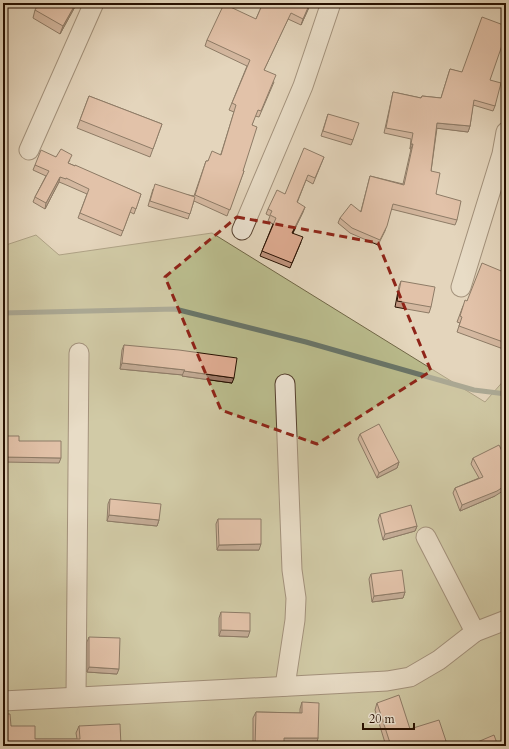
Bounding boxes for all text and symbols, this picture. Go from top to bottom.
scale bar [363,705,414,731]
text: 20 m [369,711,396,727]

